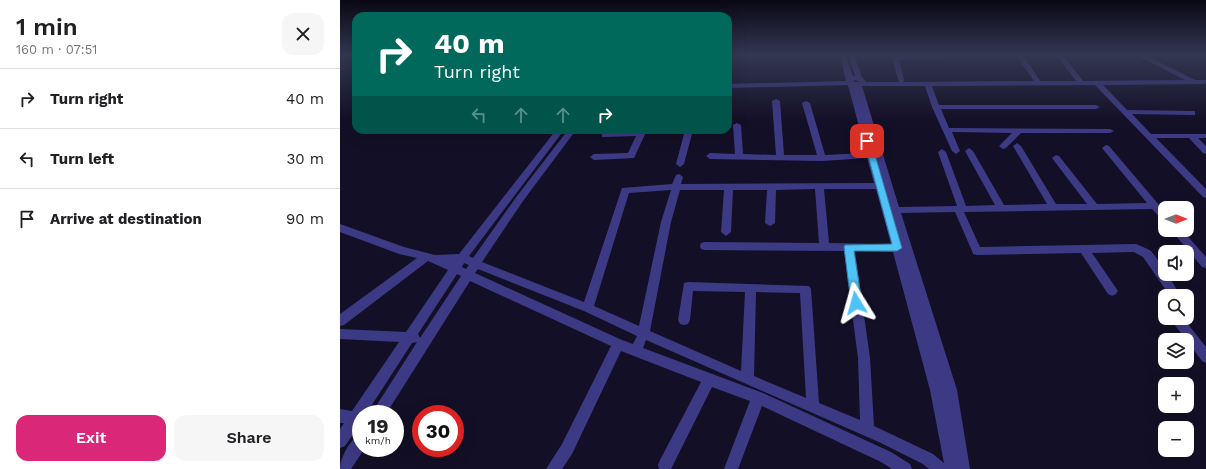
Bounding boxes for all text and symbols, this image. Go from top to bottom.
text: 1 min [16,13,78,41]
button: close [282,13,324,55]
text: 40 m [434,27,504,60]
icon: right [368,28,420,80]
text: 160 m · 07:51 [16,42,97,57]
text: Turn right [434,61,520,82]
icon: right [16,88,38,110]
text: Turn right [50,90,123,108]
text: 40 m [286,90,324,108]
icon: left [468,104,490,126]
icon: ahead [510,104,532,126]
icon: ahead [552,104,574,126]
icon: right [594,104,616,126]
pin [850,124,884,158]
icon: arrive [856,130,878,152]
icon: left [16,148,38,170]
text: Turn left [50,150,114,168]
text: 30 m [287,150,324,168]
north arrow [1158,201,1194,237]
map controls [1158,201,1194,457]
icon: arrive [16,208,38,230]
text: Arrive at destination [50,210,202,228]
text: 90 m [286,210,324,228]
button: sound [1158,245,1194,281]
position arrow [835,282,877,324]
button: search [1158,289,1194,325]
button: layers [1158,333,1194,369]
button: + [1158,377,1194,413]
speed limit sign: 30 [412,405,464,457]
text: 19 [368,414,388,438]
button: Exit [16,415,166,461]
button: Share [174,415,324,461]
button: − [1158,421,1194,457]
text: km/h [365,435,391,446]

